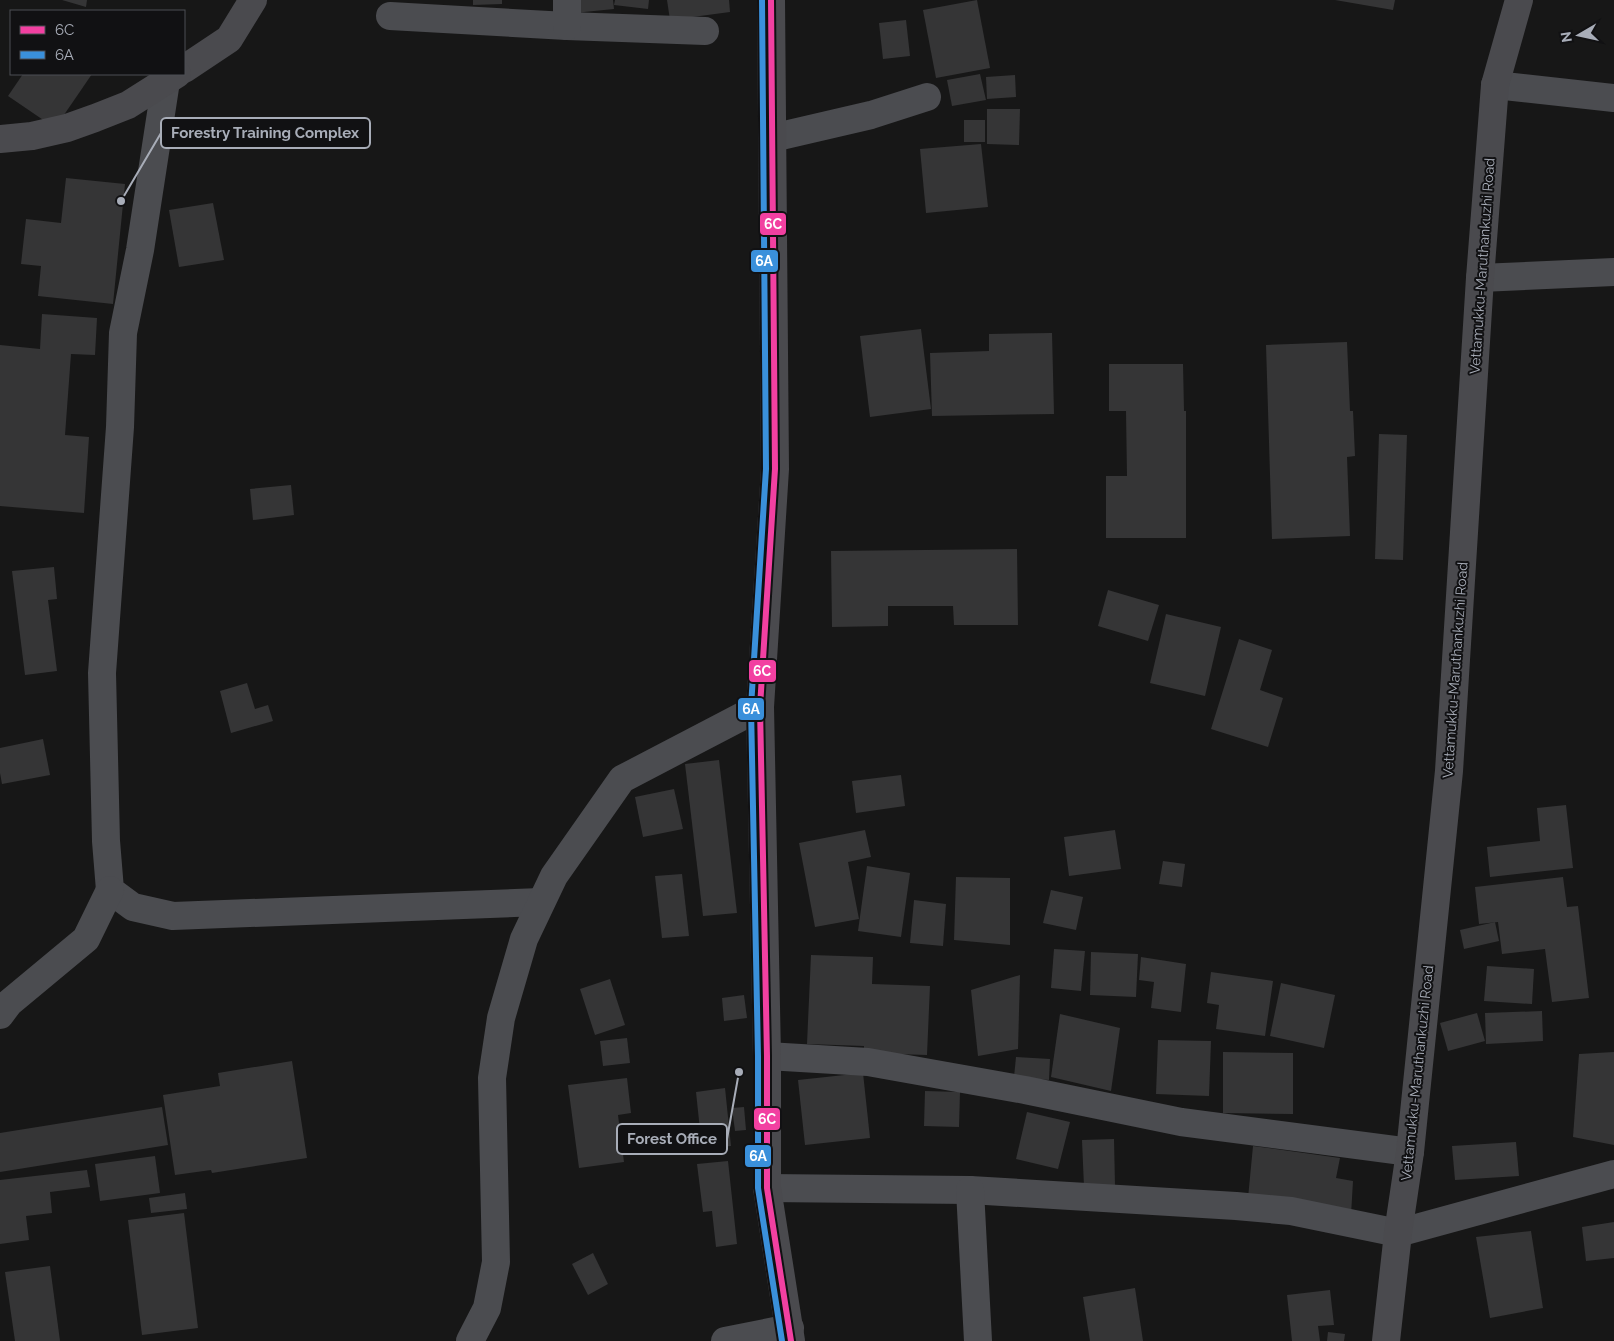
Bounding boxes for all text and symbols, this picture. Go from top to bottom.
legend [10,10,185,75]
north arrow [1554,10,1604,60]
text: 6C [55,21,74,39]
text: N [1557,31,1575,44]
text: 6A [55,46,74,64]
callout: Forestry Training Complex [161,118,370,148]
text: Forestry Training Complex [171,124,359,142]
street label: Vettamukku-Maruthankuzhi Road [1466,157,1498,375]
line badge: 6C [759,212,787,236]
text: 6C [764,216,782,232]
line badge: 6A [750,249,779,273]
text: 6A [755,253,773,269]
street label: Vettamukku-Maruthankuzhi Road [1439,561,1471,779]
line badge: 6C [748,659,777,683]
text: 6C [753,663,771,679]
line badge: 6A [737,697,765,721]
text: 6A [742,701,760,717]
street label: Vettamukku-Maruthankuzhi Road [1398,964,1436,1182]
line badge: 6C [753,1107,781,1131]
text: 6C [758,1111,776,1127]
callout: Forest Office [617,1124,727,1154]
text: Forest Office [627,1130,717,1148]
line badge: 6A [744,1144,772,1168]
text: 6A [749,1148,767,1164]

